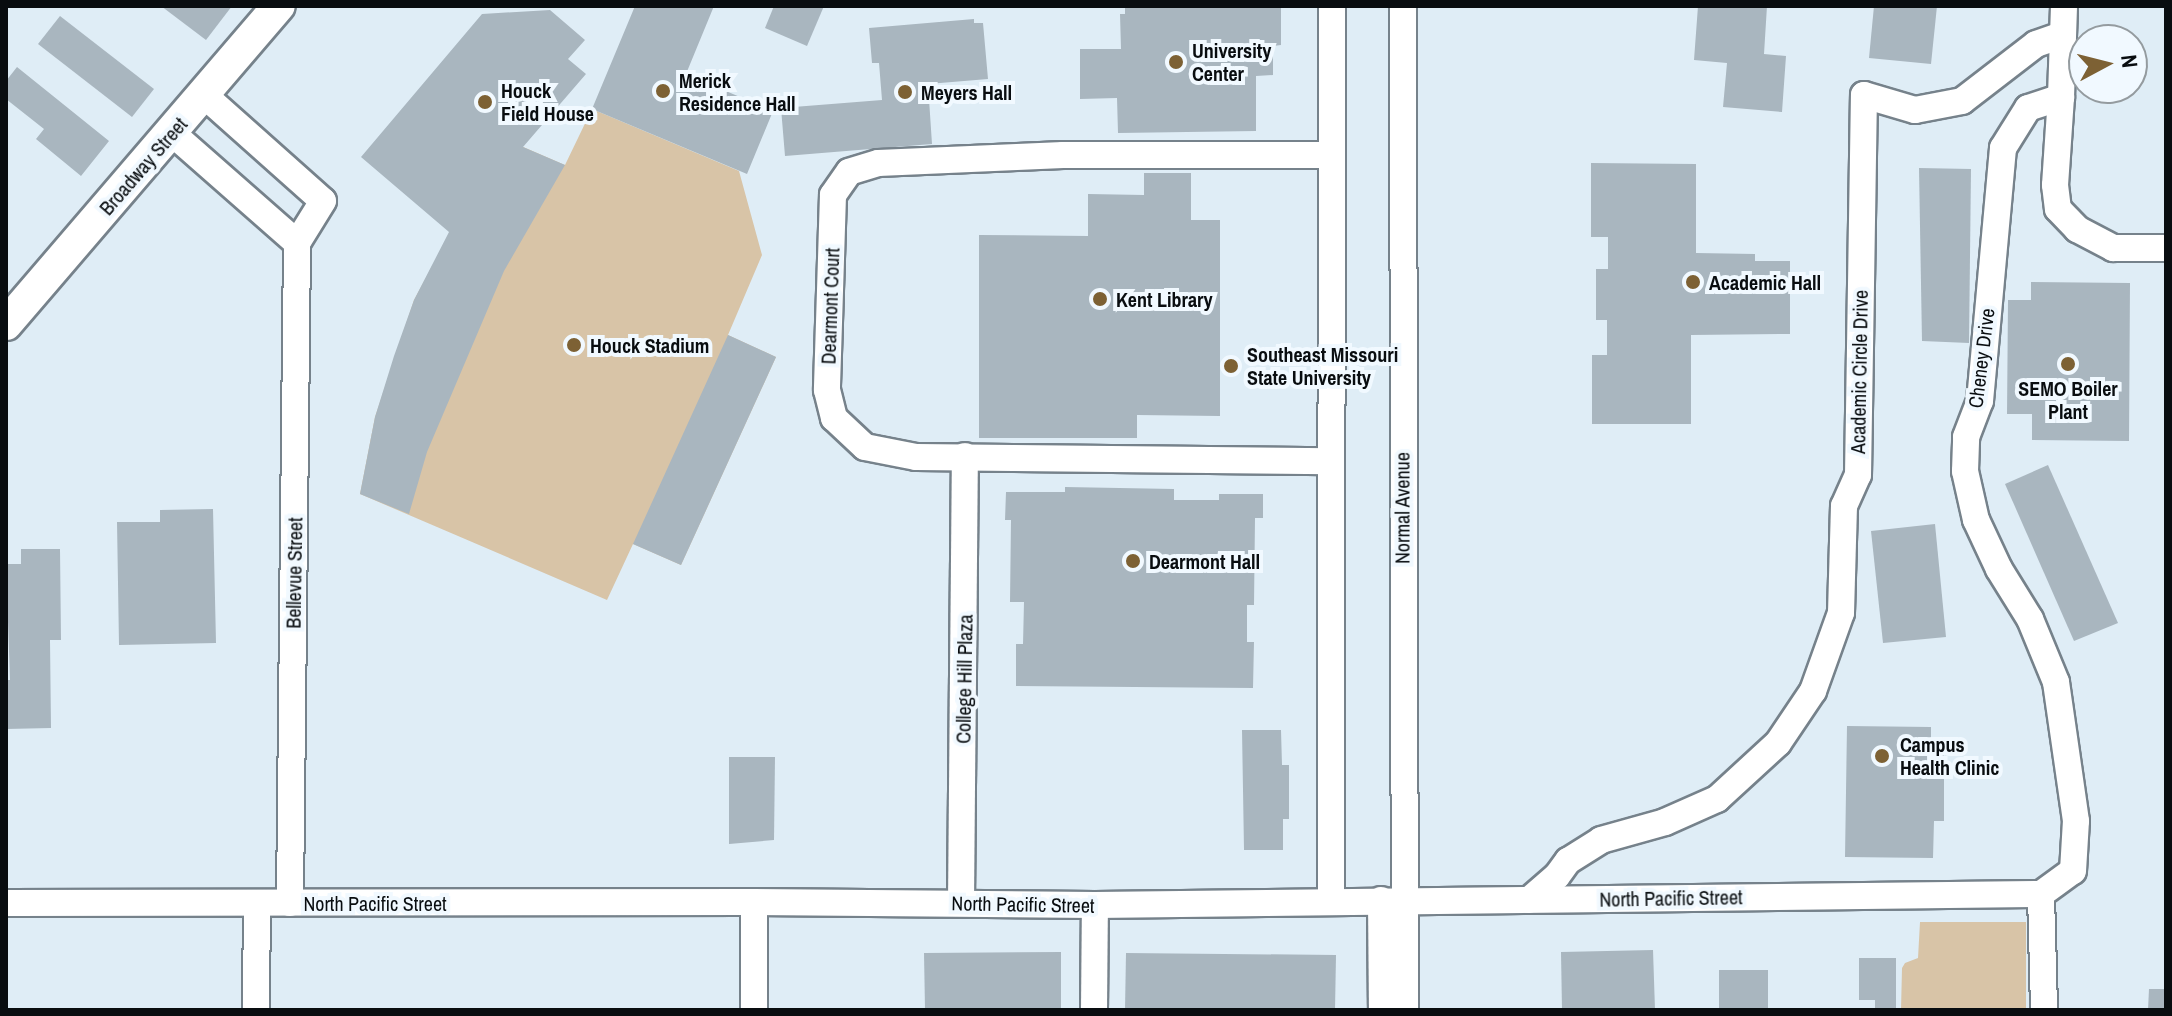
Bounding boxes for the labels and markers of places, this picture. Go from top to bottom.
place label: University Center [1192,38,1271,85]
marker: University Center [1167,53,1185,71]
place label: Merick Residence Hall [679,68,796,115]
place label: Houck Field House [501,78,594,125]
place label: Meyers Hall [921,80,1012,104]
marker: Merick Residence Hall [654,82,672,100]
marker: Meyers Hall [896,83,914,101]
marker: Houck Field House [476,93,494,111]
place label: Academic Hall [1709,270,1821,294]
marker: Academic Hall [1684,273,1702,291]
place label: Kent Library [1116,287,1213,311]
marker: Kent Library [1091,290,1109,308]
place label: Houck Stadium [590,333,709,357]
marker: Houck Stadium [565,336,583,354]
place label: Southeast Missouri State University [1247,342,1398,389]
marker: SEMO Boiler Plant [2059,355,2077,373]
marker: Southeast Missouri State University [1222,357,1240,375]
place label: SEMO Boiler Plant [2018,376,2118,423]
place label: Dearmont Hall [1149,549,1260,573]
marker: Dearmont Hall [1124,552,1142,570]
place label: Campus Health Clinic [1900,732,1999,779]
marker: Campus Health Clinic [1871,745,1893,767]

